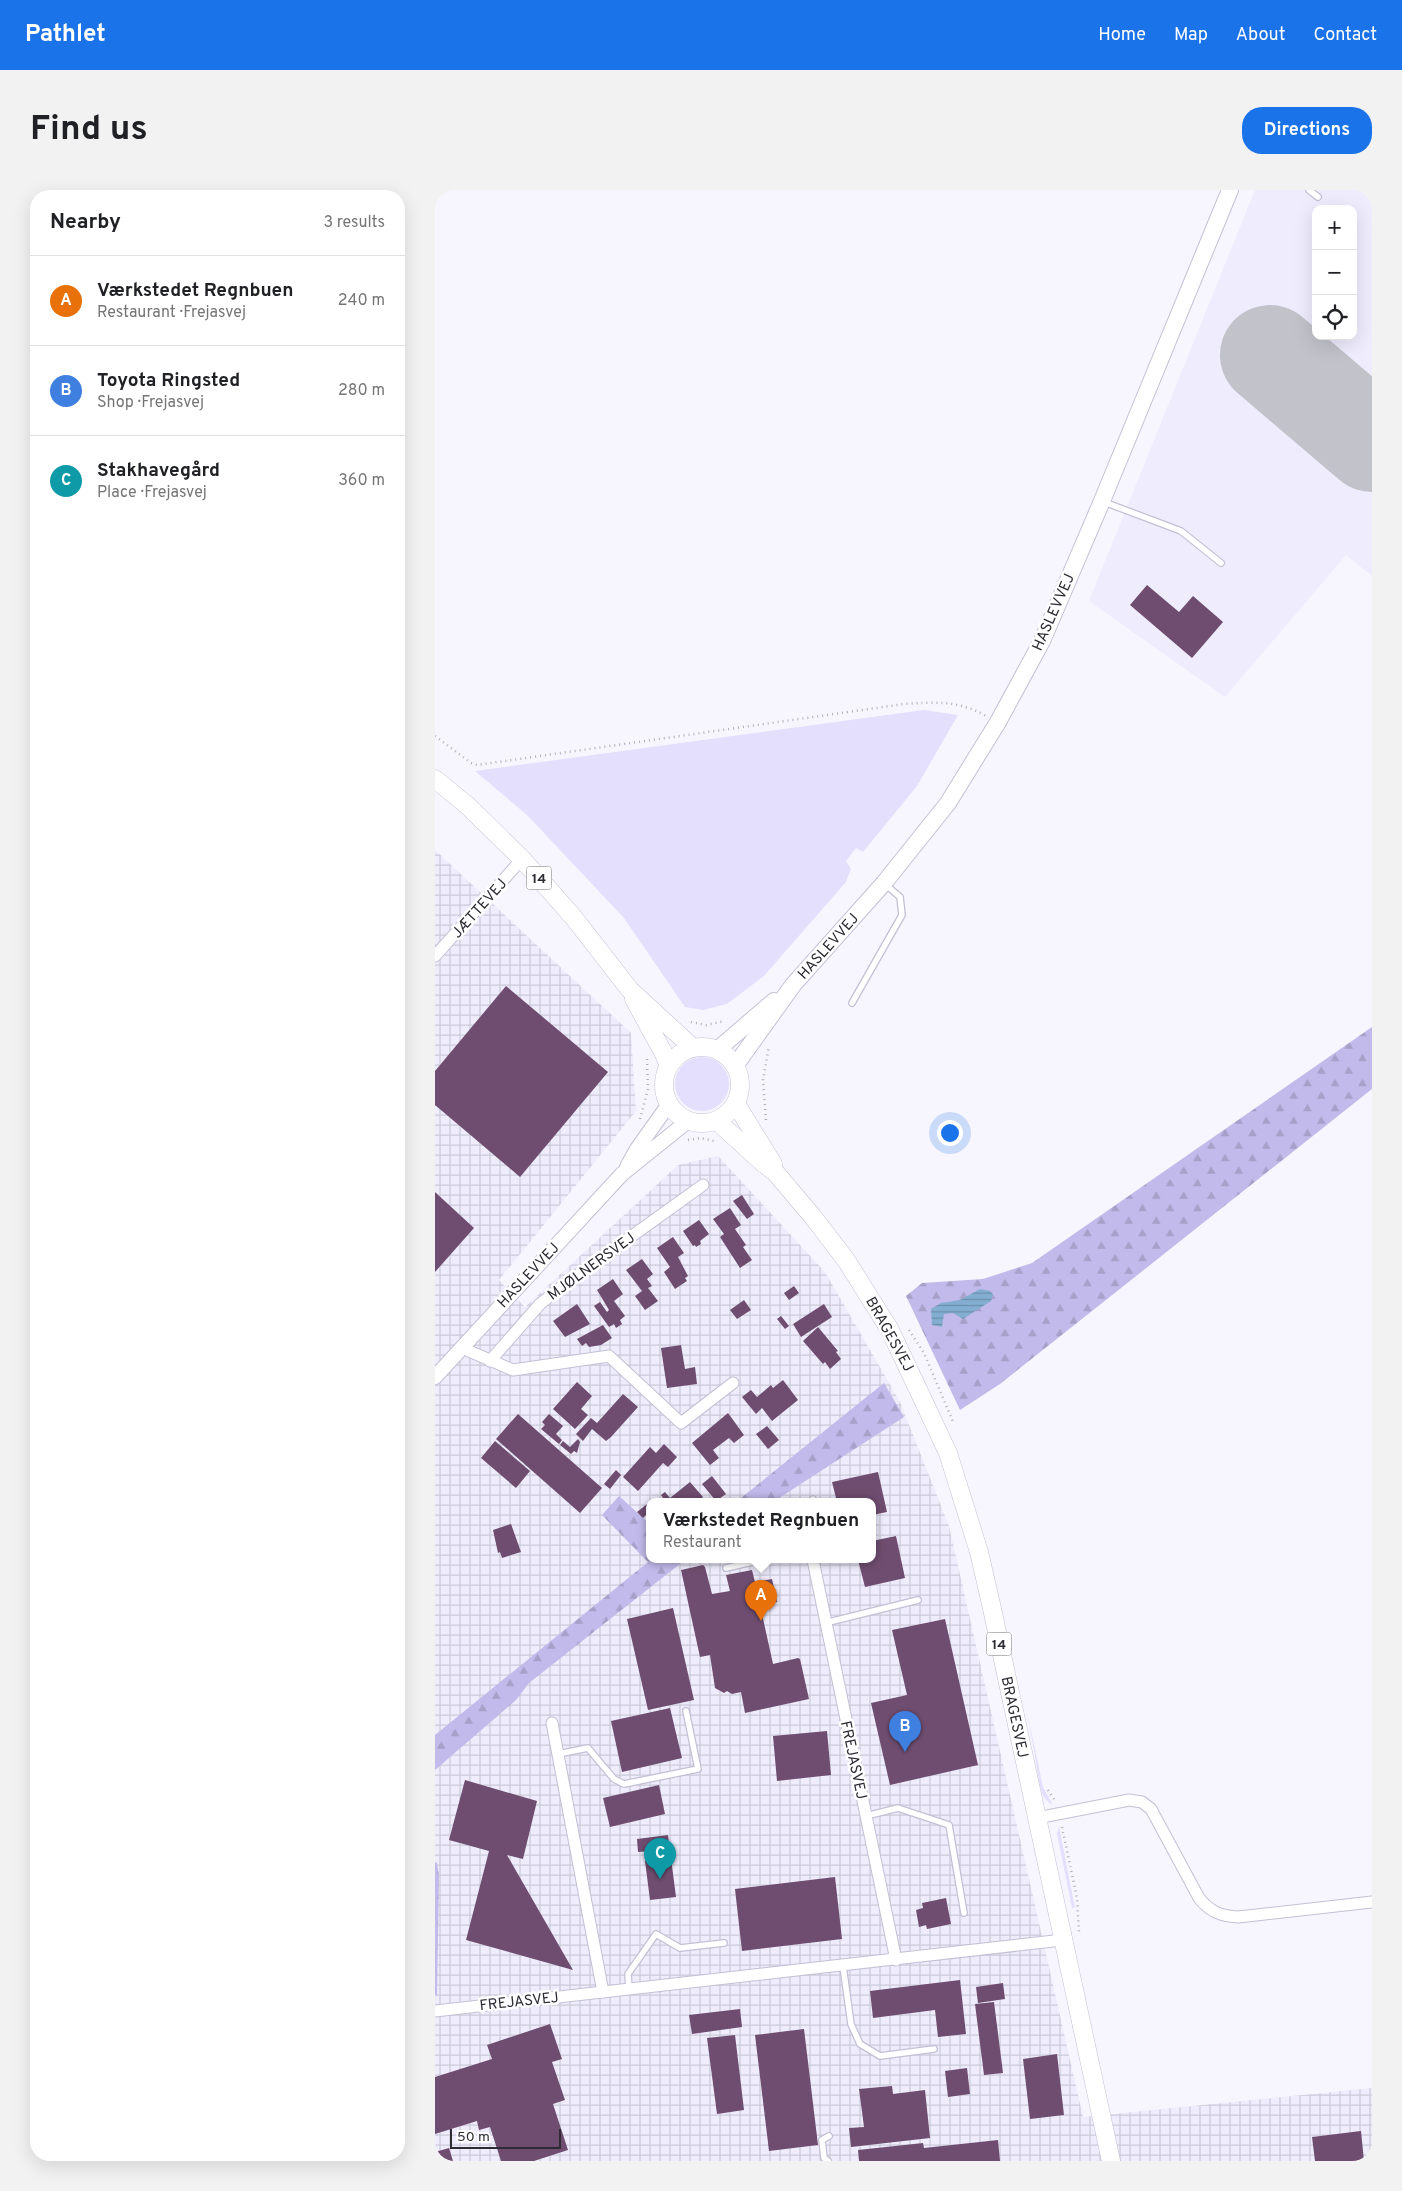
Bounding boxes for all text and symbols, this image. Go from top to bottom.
text: Pathlet [25,20,106,50]
text: Home [1098,24,1146,47]
text: Map [1174,24,1208,47]
text: About [1236,24,1285,47]
text: Contact [1313,24,1377,47]
button: Directions [1242,107,1372,154]
text: Find us [30,108,148,152]
map controls [1312,205,1357,340]
button: + [1312,205,1357,250]
text: Nearby [50,209,121,236]
text: 3 results [323,213,385,233]
button: − [1312,250,1357,295]
text: Værkstedet Regnbuen [97,279,293,303]
text: A [60,291,72,311]
text: 240 m [338,291,385,311]
button: locate [1312,295,1357,340]
text: Restaurant · Frejasvej [97,303,246,323]
text: Toyota Ringsted [97,369,240,393]
text: B [60,381,72,401]
text: 280 m [338,381,385,401]
text: Shop · Frejasvej [97,393,204,413]
text: Stakhavegård [97,459,220,483]
text: C [61,471,71,491]
text: 360 m [338,471,385,491]
text: Place · Frejasvej [97,483,207,503]
street label: HASLEVVEJ [1029,571,1080,654]
road number: 14 [527,866,551,890]
street label: JÆTTEVEJ [448,875,512,943]
street label: HASLEVVEJ [794,910,864,984]
your location [937,1120,963,1146]
street label: MJØLNERSVEJ [544,1229,639,1305]
street label: HASLEVVEJ [494,1239,564,1313]
street label: BRAGESVEJ [860,1294,917,1376]
popup [646,1498,876,1563]
text: Værkstedet Regnbuen [663,1509,859,1533]
text: Restaurant [663,1533,742,1553]
pin: A [745,1580,777,1621]
road number: 14 [987,1632,1011,1656]
street label: BRAGESVEJ [996,1675,1031,1760]
pin: B [889,1711,921,1752]
street label: FREJASVEJ [835,1719,870,1801]
pin: C [644,1838,676,1879]
street label: FREJASVEJ [479,1989,560,2016]
scale bar [450,2126,561,2149]
text: 50 m [457,2129,490,2146]

